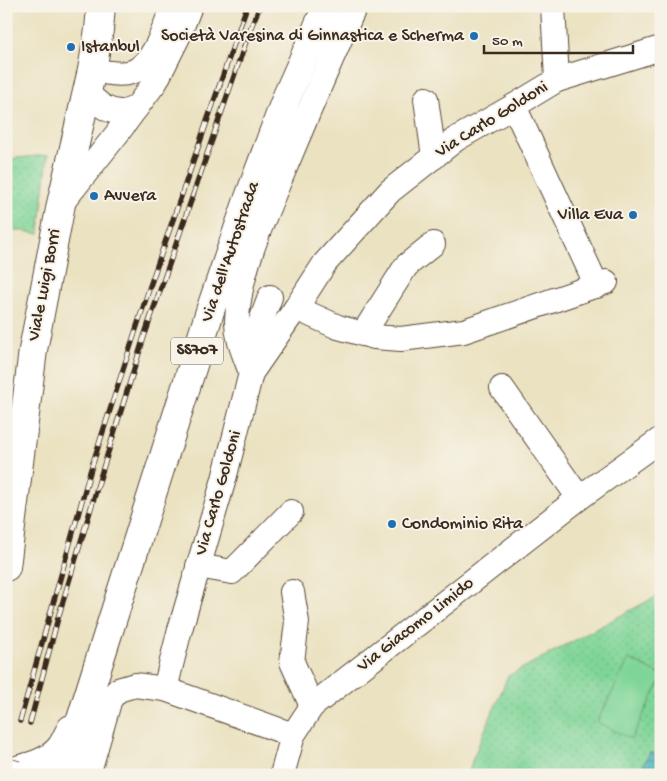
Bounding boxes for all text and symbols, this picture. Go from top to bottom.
scale bar [484,22,633,54]
place label: Società Varesina di Ginnastica e Scherma [161,26,465,47]
marker: Società Varesina di Ginnastica e Scherma [468,30,480,42]
text: 50 m [492,33,523,51]
place label: Istanbul [81,37,140,58]
marker: Istanbul [65,41,77,53]
street label: Via Carlo Goldoni [431,77,552,164]
street label: Via dell'Autostrada [197,178,265,326]
place label: Avvera [104,186,157,207]
marker: Avvera [88,190,100,202]
place label: Villa Eva [557,205,624,226]
marker: Villa Eva [627,209,639,221]
street label: Viale Luigi Borri [24,227,66,344]
road number: SS707 [171,338,223,364]
street label: Via Carlo Goldoni [191,428,247,559]
place label: Condominio Rita [402,514,524,535]
marker: Condominio Rita [386,518,398,530]
street label: Via Giacomo Limido [353,573,479,678]

